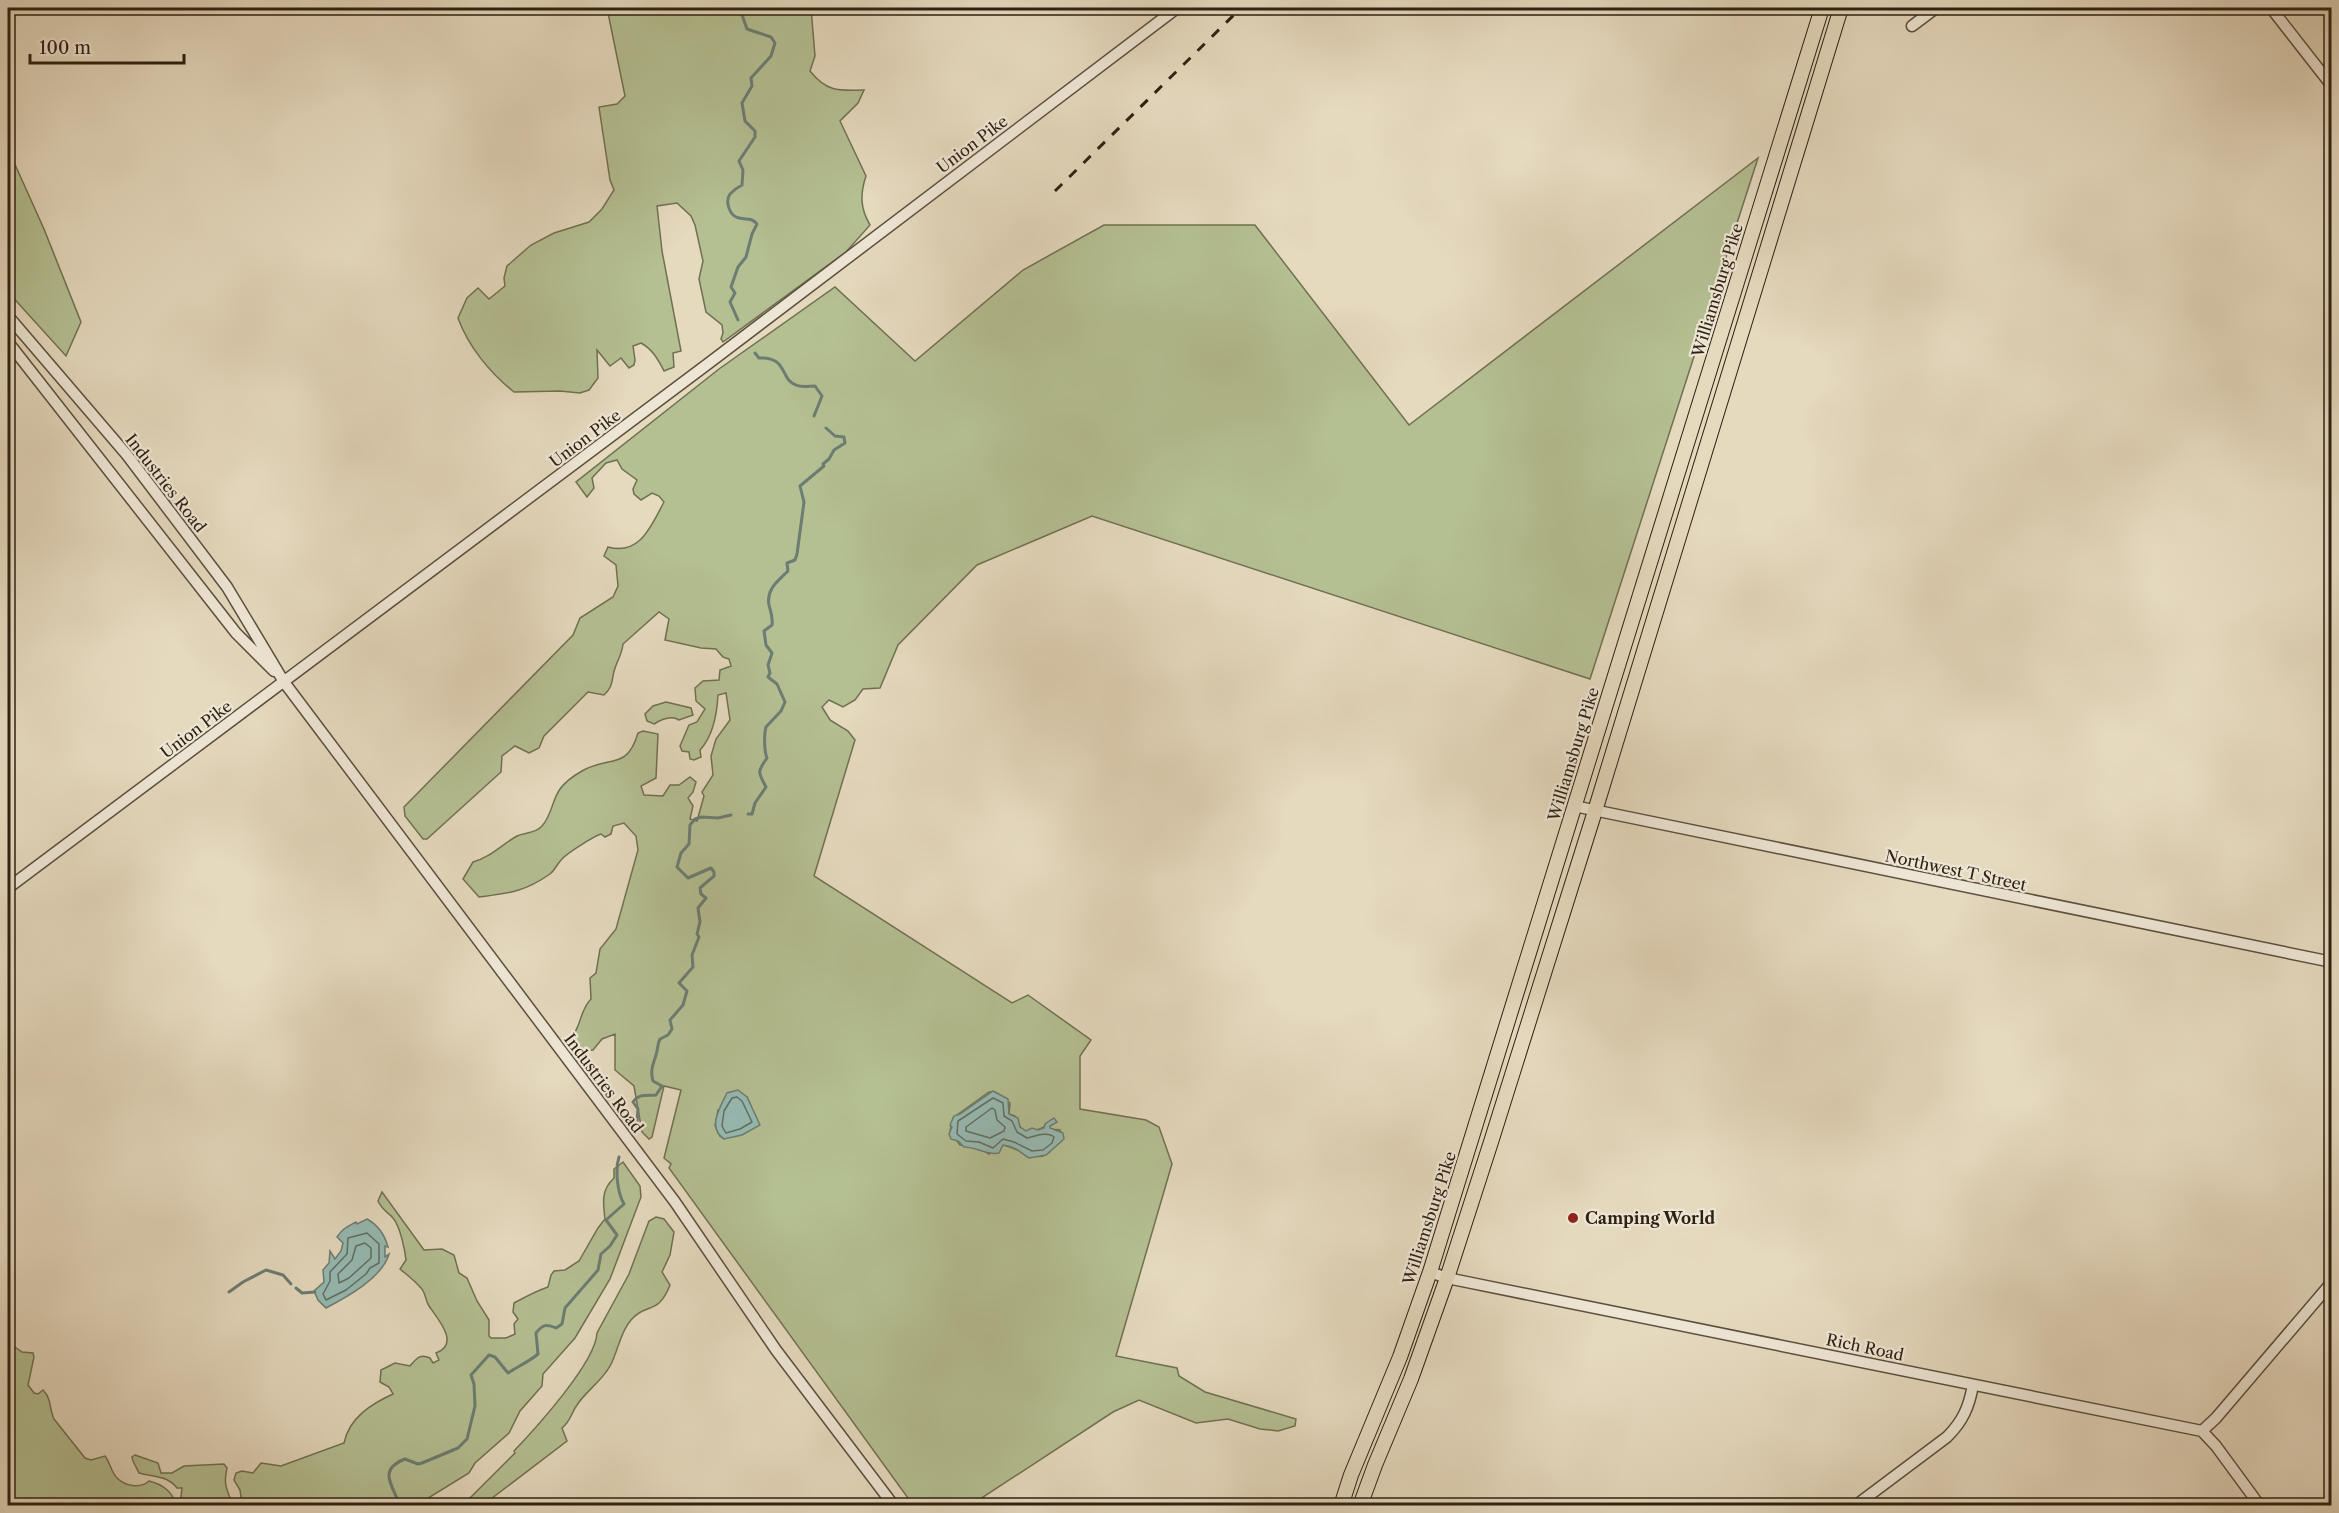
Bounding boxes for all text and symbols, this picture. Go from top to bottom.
scale bar [30,27,184,65]
text: 100 m [39,37,91,59]
street label: Union Pike [932,111,1012,177]
street label: Williamsburg Pike [1687,221,1747,360]
street label: Union Pike [545,405,625,471]
street label: Industries Road [121,430,211,536]
street label: Williamsburg Pike [1543,685,1603,824]
street label: Union Pike [156,696,236,762]
street label: Northwest T Street [1884,845,2029,895]
street label: Industries Road [560,1029,648,1137]
street label: Williamsburg Pike [1398,1149,1460,1288]
place label: Camping World [1585,1208,1716,1228]
marker: Camping World [1566,1211,1580,1225]
street label: Rich Road [1824,1329,1906,1365]

